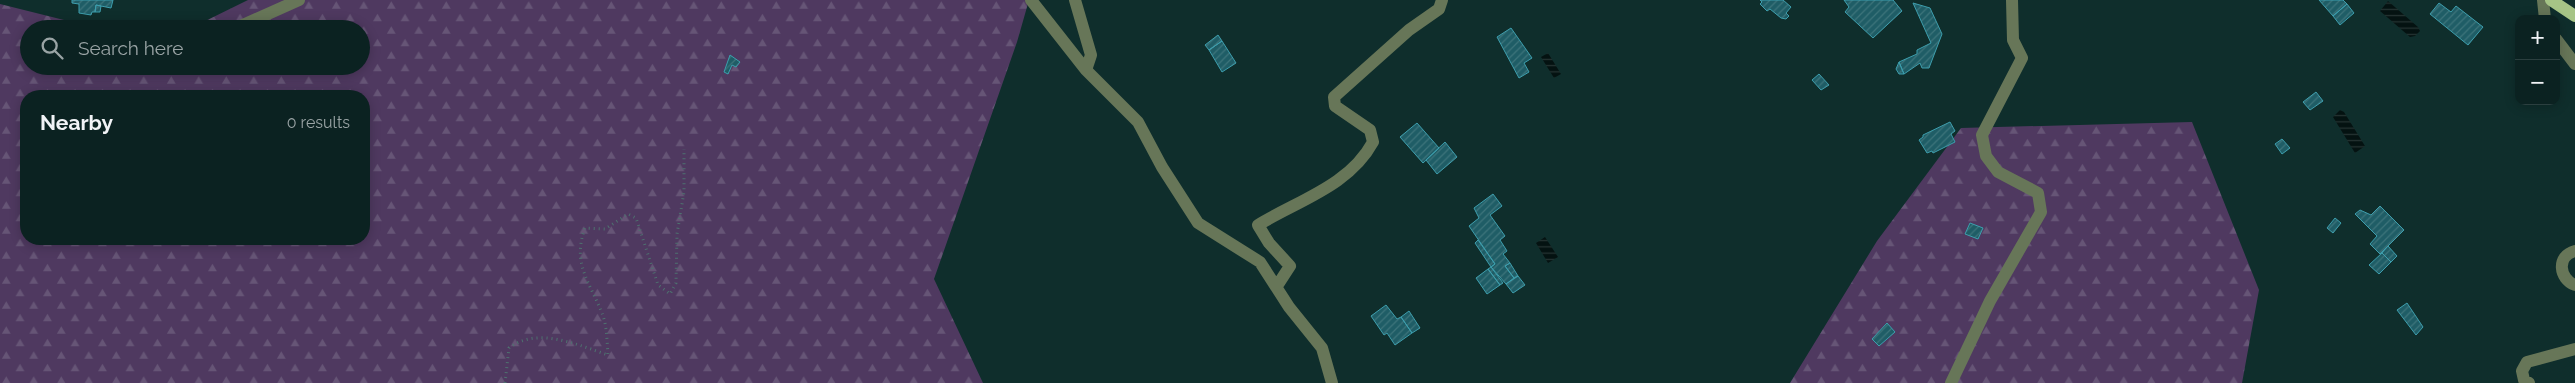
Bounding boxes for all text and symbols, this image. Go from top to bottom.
map controls [2515,15,2560,105]
button: + [2515,15,2560,60]
search box [20,20,370,75]
icon: search [38,34,66,62]
text: Search here [78,37,184,59]
button: − [2515,60,2560,105]
text: Nearby [40,110,113,135]
text: 0 results [287,113,350,132]

